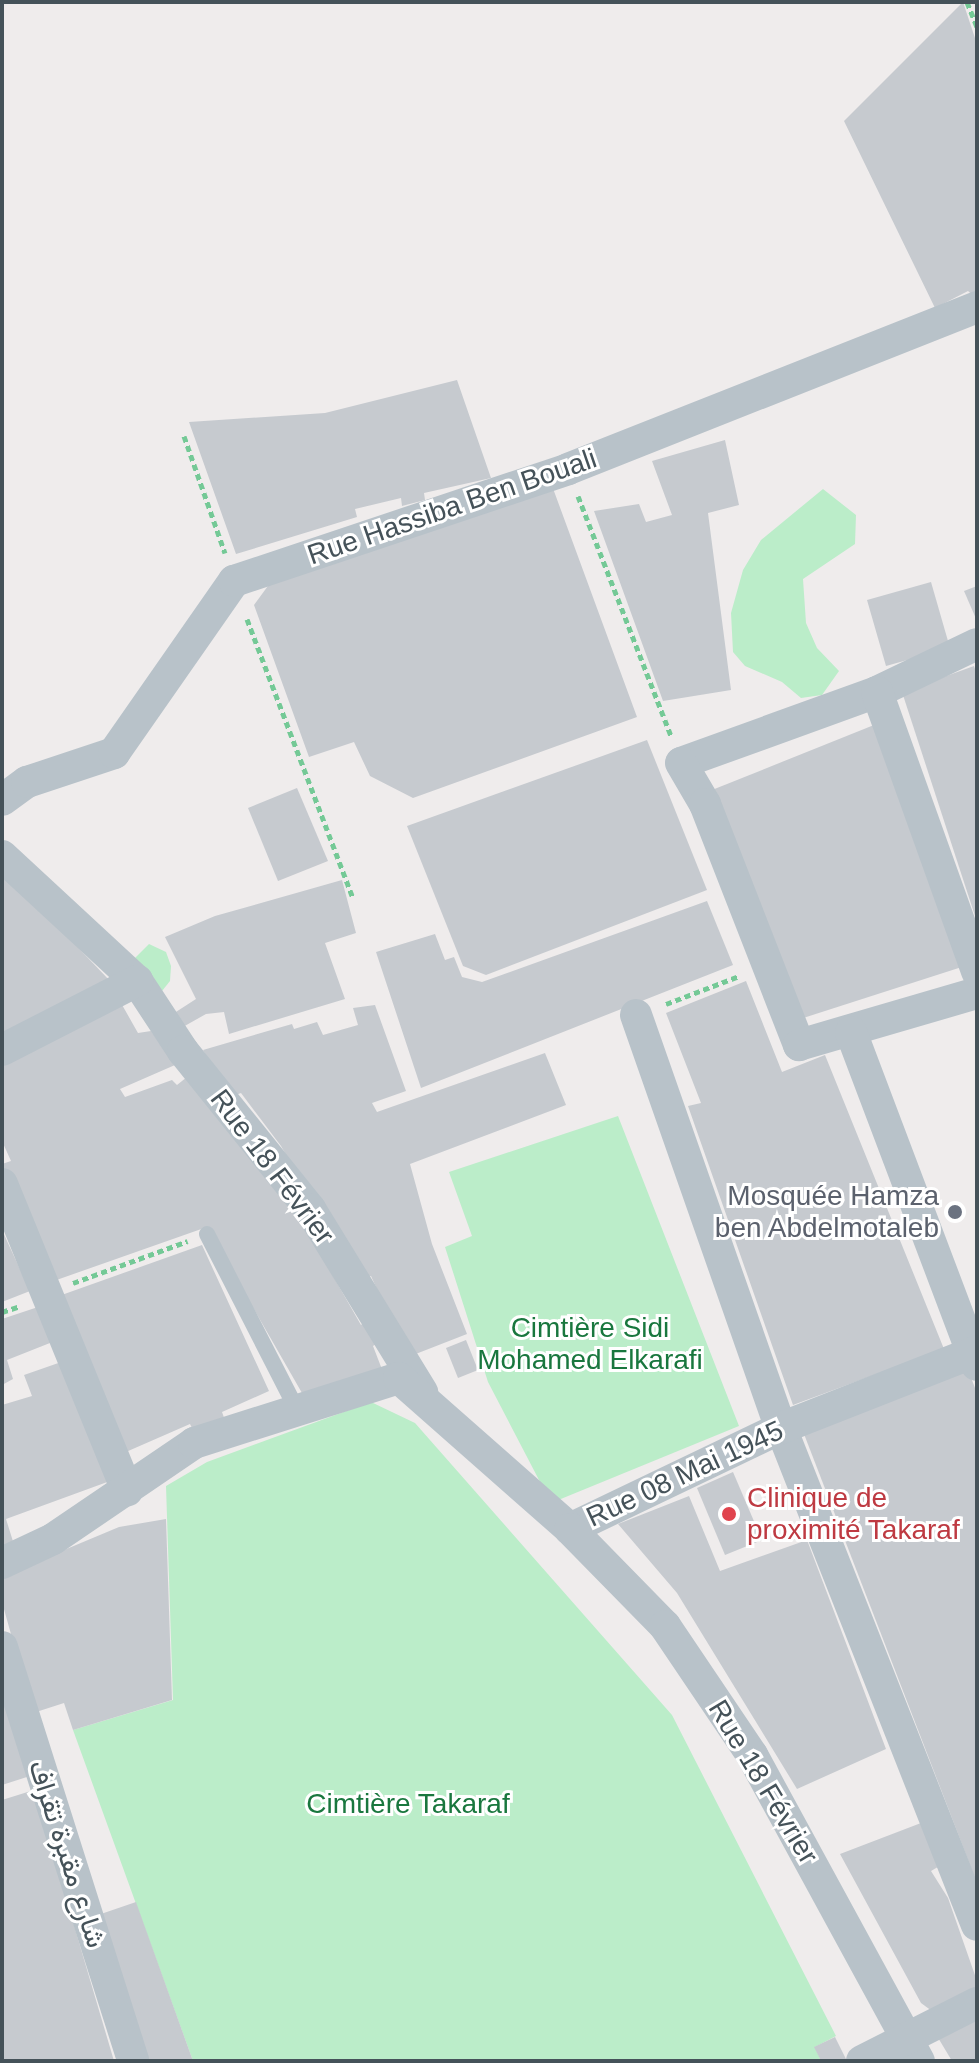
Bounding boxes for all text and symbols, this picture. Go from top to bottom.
street label: Rue Hassiba Ben Bouali [303,442,601,572]
street label: Rue 18 Février [203,1083,341,1251]
place label: Mosquée Hamza ben Abdelmotaleb [713,1179,939,1245]
marker: Mosquée Hamza ben Abdelmotaleb [946,1203,964,1221]
park label: Cimtière Sidi Mohamed Elkarafi [477,1311,703,1377]
street label: Rue 08 Mai 1945 [581,1414,789,1534]
place label: Clinique de proximité Takaraf [747,1481,960,1547]
marker: Clinique de proximité Takaraf [718,1503,740,1525]
street label: Rue 18 Février [701,1694,825,1870]
street label: شارع مقبرة تقراف [21,1756,113,1952]
park label: Cimtière Takaraf [306,1787,510,1821]

